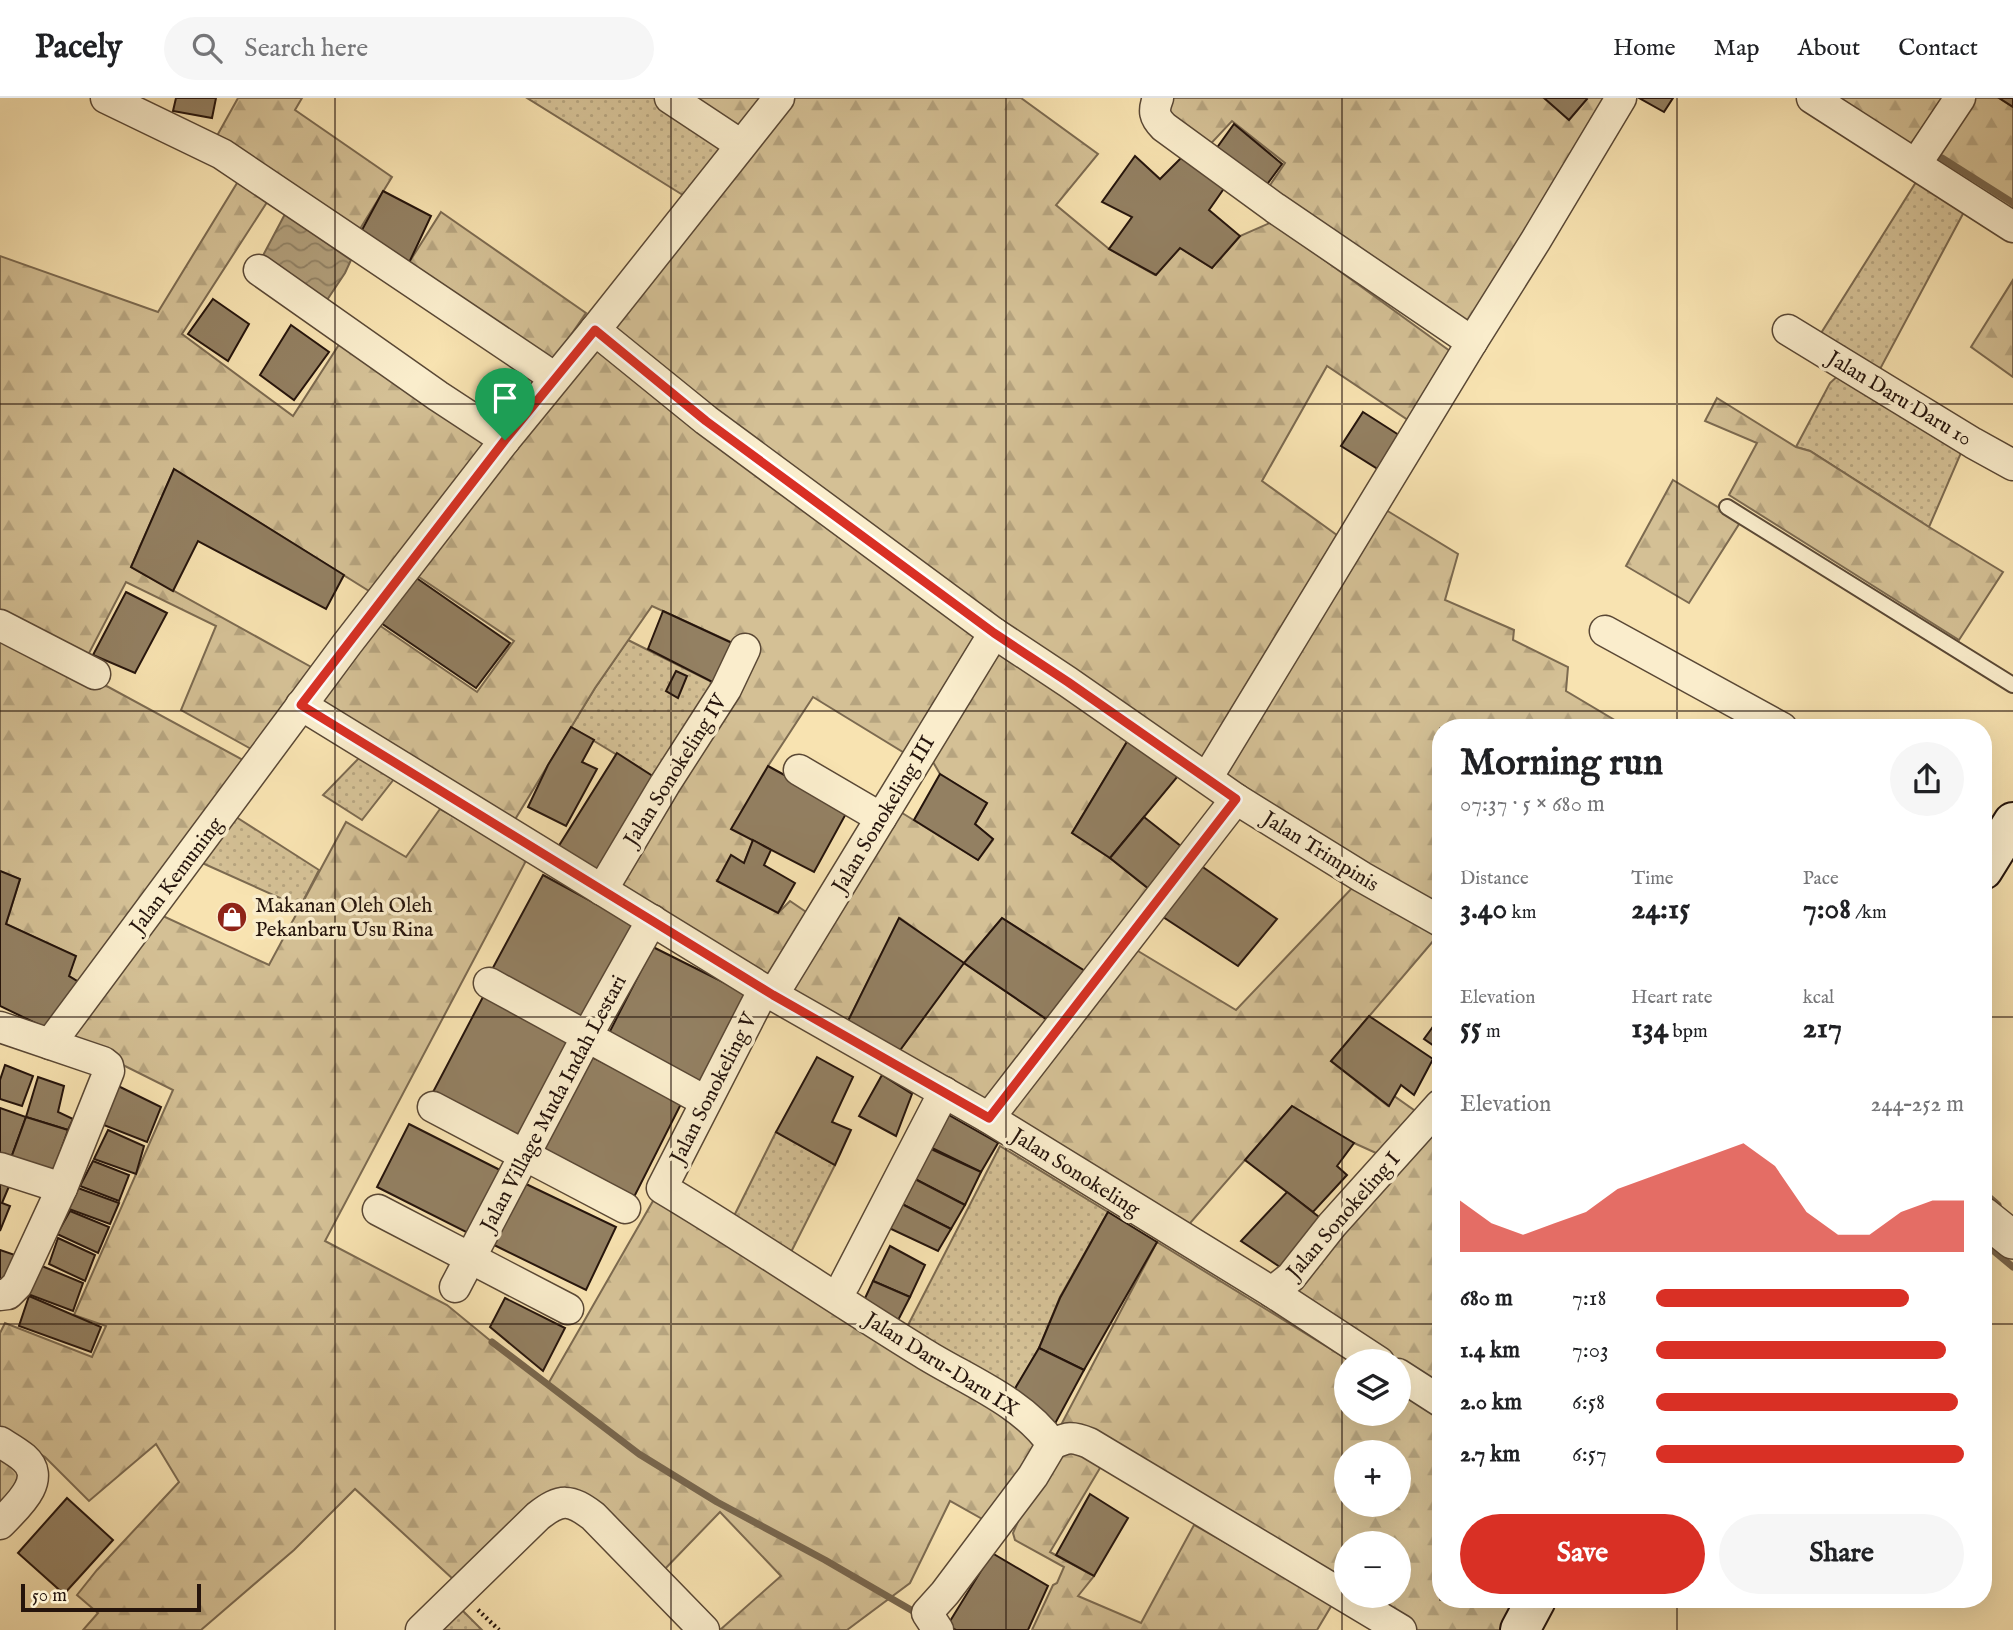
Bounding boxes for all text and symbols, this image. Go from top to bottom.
search box [164,17,654,80]
text: Pacely [35,27,122,69]
icon: search [188,29,226,67]
text: Search here [244,32,368,65]
text: Home [1613,33,1676,64]
text: Map [1714,33,1760,64]
text: About [1798,33,1860,64]
text: Contact [1898,33,1978,64]
street label: Jalan Daru Daru 10 [1820,344,1976,453]
pin [475,368,535,440]
icon: arrive [486,379,524,417]
street label: Jalan Sonokeling IV [618,689,735,853]
street label: Jalan Sonokeling III [826,731,942,900]
text: Morning run [1460,740,1663,788]
button: share [1890,742,1964,816]
text: 07:37 · 5 × 680 m [1460,790,1605,819]
street label: Jalan Trimpinis [1255,805,1383,899]
street label: Jalan Kemuning [123,812,230,941]
text: Distance [1460,867,1529,891]
text: Time [1631,867,1674,891]
text: Pace [1803,867,1839,891]
text: 3.40 [1460,891,1507,929]
text: 24:15 [1631,891,1690,929]
text: 7:08 [1803,891,1851,929]
place label: Makanan Oleh Oleh Pekanbaru Usu Rina [255,893,434,944]
shop icon: Makanan Oleh Oleh Pekanbaru Usu Rina [215,900,249,934]
text: km [1507,901,1536,925]
text: /km [1851,901,1887,925]
street label: Jalan Village Muda Indah Lestari [474,971,633,1238]
text: Elevation [1460,986,1535,1010]
text: Heart rate [1631,986,1712,1010]
text: kcal [1803,986,1834,1010]
street label: Jalan Sonokeling V [664,1008,764,1170]
text: 55 [1460,1010,1482,1048]
text: 134 [1631,1010,1668,1048]
text: 217 [1803,1010,1842,1048]
text: m [1482,1020,1501,1044]
text: bpm [1668,1020,1708,1044]
text: Elevation [1460,1090,1551,1119]
text: 244–252 m [1870,1090,1964,1119]
street label: Jalan Sonokeling [1004,1122,1145,1224]
street label: Jalan Sonokeling I [1280,1147,1407,1287]
text: 680 m [1460,1284,1513,1313]
text: 7:18 [1572,1284,1606,1313]
street label: Jalan Daru-Daru IX [857,1306,1023,1424]
text: 1.4 km [1460,1336,1520,1365]
text: 7:03 [1572,1336,1609,1365]
map controls [1334,1349,1411,1608]
button: layers [1334,1349,1411,1426]
text: 2.0 km [1460,1388,1522,1417]
text: 6:58 [1572,1388,1605,1417]
button: + [1334,1440,1411,1517]
text: 2.7 km [1460,1440,1520,1469]
text: 6:57 [1572,1440,1607,1469]
button: Save [1460,1514,1705,1594]
button: Share [1719,1514,1964,1594]
button: − [1334,1531,1411,1608]
scale bar [21,1581,201,1613]
text: 50 m [32,1584,67,1608]

